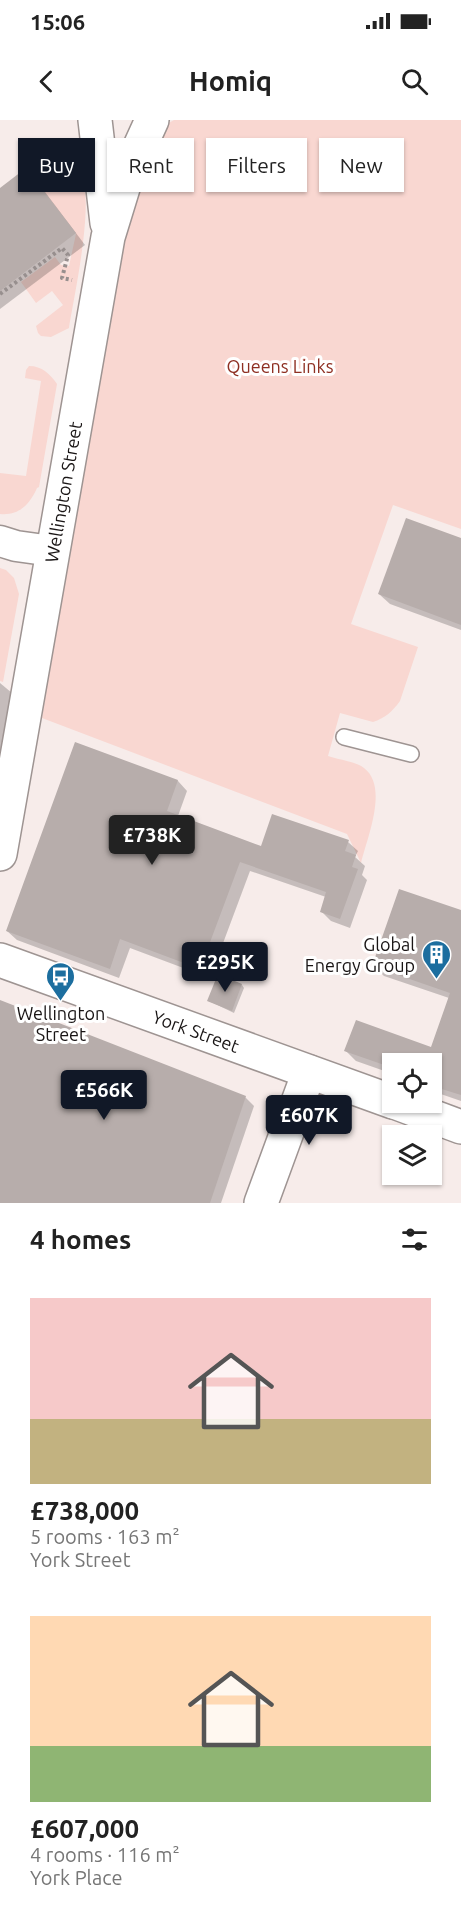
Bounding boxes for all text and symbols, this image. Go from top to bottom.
text: 15:06 [30,9,85,34]
icon: back [30,65,63,98]
icon: search [398,65,431,98]
text: Homiq [189,66,272,96]
chip: Buy [18,138,95,192]
chip: Rent [107,138,194,192]
chip: Filters [206,138,307,192]
chip: New [319,138,404,192]
park label: Queens Links [226,356,334,377]
street label: Wellington Street [41,420,85,564]
pin: £738K [110,815,194,866]
text: £738K [123,823,181,846]
place label: Global Energy Group [305,934,415,975]
building icon: Global Energy Group [420,938,452,980]
pin: £295K [183,942,267,993]
text: £295K [196,950,254,973]
bus stop icon: Wellington Street [45,960,77,1002]
place label: Wellington Street [17,1003,105,1044]
street label: York Street [150,1006,242,1056]
map controls [382,1053,442,1185]
button: locate [382,1053,442,1113]
pin: £566K [62,1070,146,1121]
text: £566K [75,1078,133,1101]
pin: £607K [267,1095,351,1146]
text: £607K [280,1103,338,1126]
button: layers [382,1125,442,1185]
icon: filters [398,1223,431,1256]
text: 4 homes [30,1225,131,1254]
icon: home [177,1337,285,1445]
text: £738,000 [30,1496,139,1525]
text: 5 rooms · 163 m² [30,1525,180,1548]
text: York Street [30,1548,131,1571]
icon: home [177,1655,285,1763]
text: £607,000 [30,1814,139,1843]
text: 4 rooms · 116 m² [30,1843,180,1866]
text: York Place [30,1866,122,1889]

